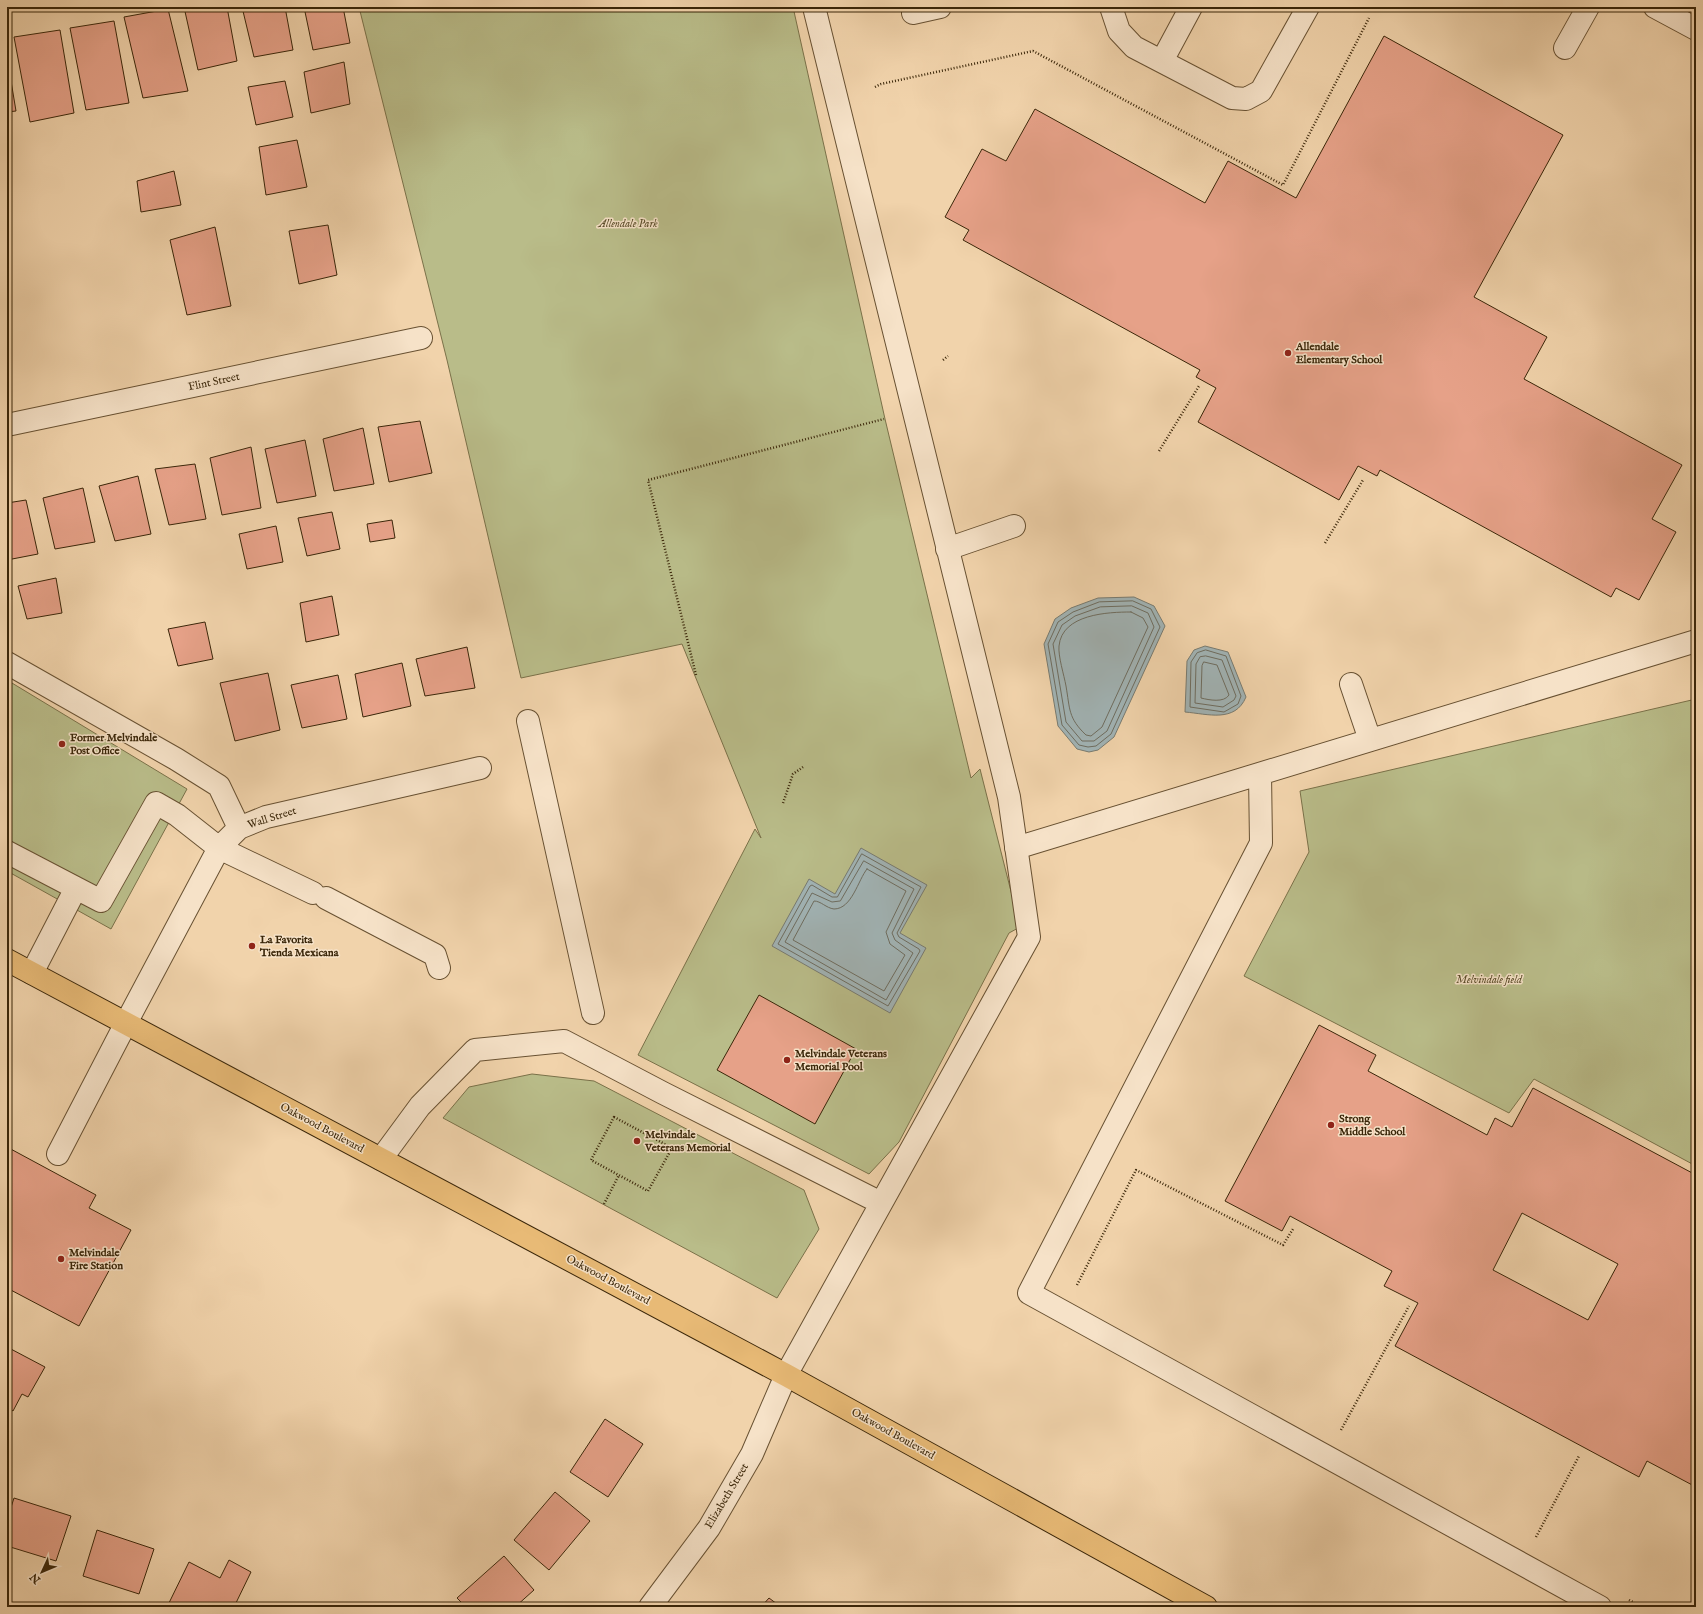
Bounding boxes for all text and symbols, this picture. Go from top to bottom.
park label: Allendale Park [597,217,658,231]
place label: Allendale Elementary School [1295,340,1383,367]
marker: Allendale Elementary School [1283,348,1293,358]
street label: Flint Street [187,370,241,394]
place label: Former Melvindale Post Office [70,731,157,758]
marker: Former Melvindale Post Office [57,739,67,749]
street label: Wall Street [246,804,298,832]
place label: La Favorita Tienda Mexicana [259,933,339,960]
marker: La Favorita Tienda Mexicana [247,941,257,951]
park label: Melvindale field [1456,973,1523,987]
place label: Melvindale Veterans Memorial Pool [795,1047,887,1074]
marker: Melvindale Veterans Memorial Pool [782,1055,792,1065]
street label: Oakwood Boulevard [278,1100,367,1156]
place label: Strong Middle School [1339,1112,1406,1139]
marker: Strong Middle School [1326,1120,1336,1130]
place label: Melvindale Veterans Memorial [644,1128,732,1155]
marker: Melvindale Veterans Memorial [632,1136,642,1146]
place label: Melvindale Fire Station [69,1246,123,1273]
street label: Oakwood Boulevard [564,1252,653,1308]
marker: Melvindale Fire Station [56,1254,66,1264]
street label: Oakwood Boulevard [849,1405,937,1463]
street label: Elizabeth Street [702,1461,752,1531]
north arrow [22,1552,62,1592]
text: N [27,1570,45,1587]

